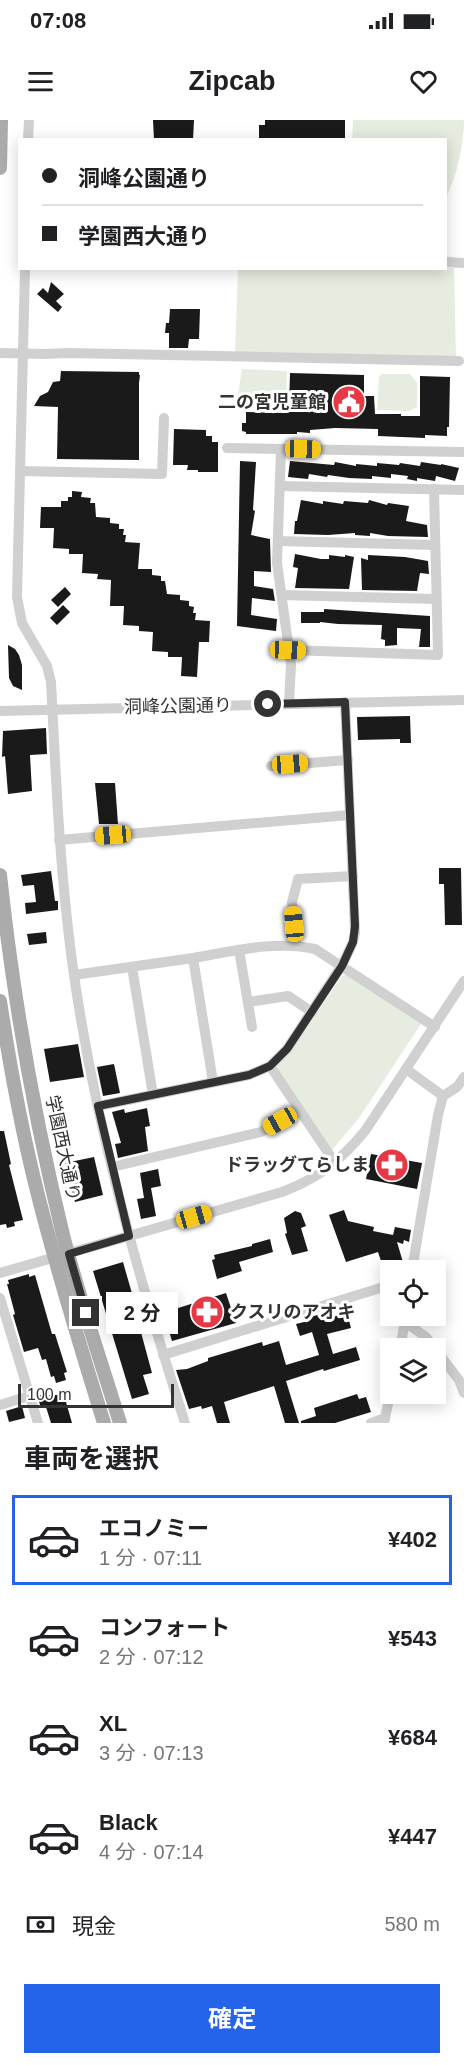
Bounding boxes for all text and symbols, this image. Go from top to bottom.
text: 07:08 [30,8,86,33]
icon: menu [24,65,57,98]
icon: heart [407,65,440,98]
text: Zipcab [188,66,276,96]
text: 洞峰公園通り [78,166,210,191]
text: 学園西大通り [78,224,210,249]
public building icon: 二の宮児童館 [331,384,367,420]
place label: 二の宮児童館 [218,392,326,412]
car [285,440,321,458]
car [270,640,306,660]
route start [254,690,281,717]
street label: 洞峰公園通り [124,695,232,717]
car [271,754,309,774]
car [94,824,132,846]
car [283,905,305,943]
street label: 学園西大通り [42,1093,84,1203]
car [260,1104,300,1138]
pharmacy icon: ドラッグてらしま [374,1147,410,1183]
place label: ドラッグてらしま [225,1155,369,1175]
car [174,1203,214,1231]
map controls [380,1260,446,1404]
button: locate [380,1260,446,1326]
callout: 2 分 [107,1292,179,1334]
pharmacy icon: クスリのアオキ [189,1294,225,1330]
route end [72,1299,99,1326]
text: 2 分 [124,1302,160,1324]
place label: クスリのアオキ [230,1302,355,1322]
button: layers [380,1338,446,1404]
scale bar [18,1381,174,1408]
text: 100 m [27,1386,71,1403]
text: 車両を選択 [24,1444,159,1474]
icon: car [27,1513,81,1567]
text: エコノミー [99,1516,209,1541]
text: ¥402 [388,1527,437,1552]
text: 1 分 · 07:11 [99,1547,202,1569]
icon: car [27,1612,81,1666]
text: コンフォート [99,1615,230,1640]
text: ¥543 [388,1626,437,1651]
text: 2 分 · 07:12 [99,1646,204,1668]
icon: car [27,1711,81,1765]
text: XL [99,1711,127,1736]
text: ¥684 [388,1725,437,1750]
text: 3 分 · 07:13 [99,1742,204,1764]
icon: car [27,1810,81,1864]
text: Black [99,1810,158,1835]
text: ¥447 [388,1824,437,1849]
text: 4 分 · 07:14 [99,1841,204,1863]
icon: cash [24,1908,57,1941]
text: 580 m [384,1913,440,1935]
text: 現金 [72,1914,116,1939]
button: 確定 [24,1984,440,2053]

